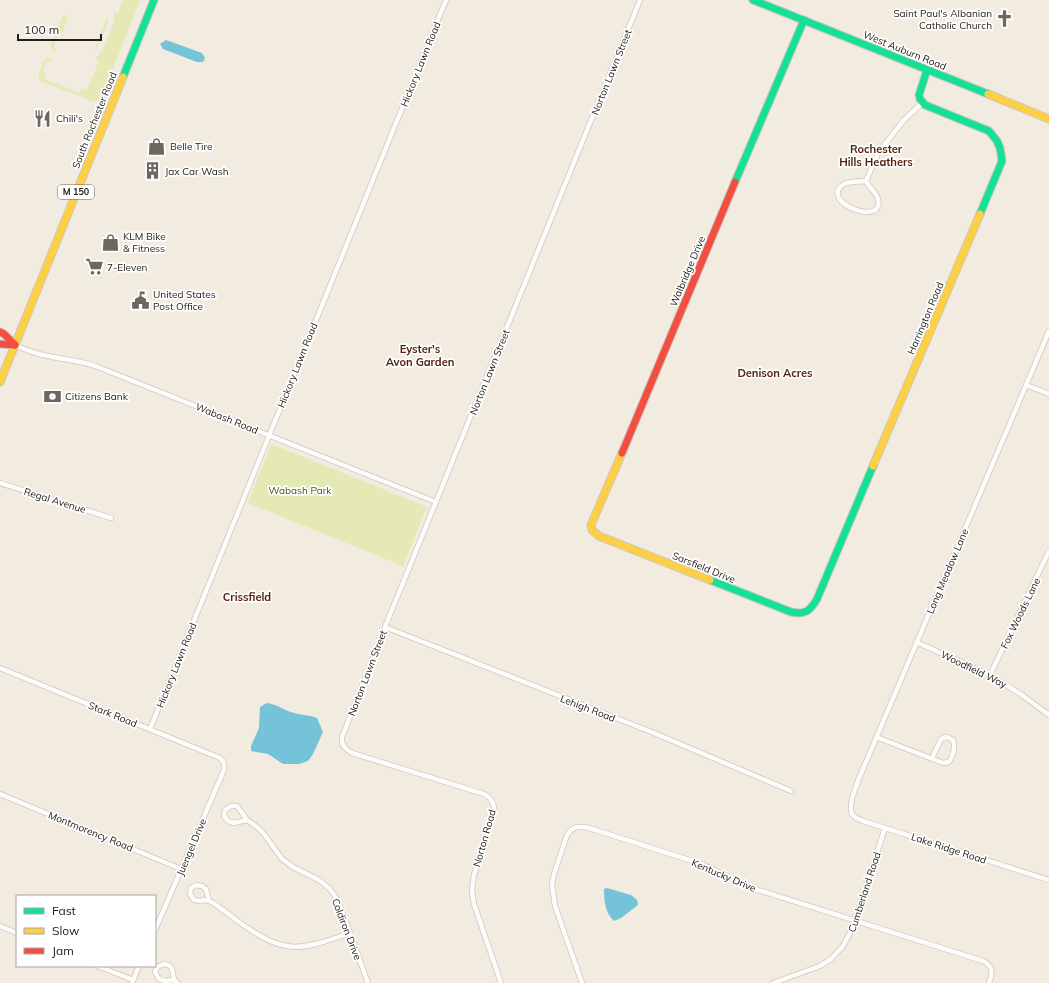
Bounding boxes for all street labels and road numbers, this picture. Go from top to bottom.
street label: Hickory Lawn Road [397,20,443,109]
street label: Norton Lawn Street [588,27,635,117]
street label: West Auburn Road [861,28,948,73]
street label: South Rochester Road [69,70,120,170]
road number: M 150 [58,185,94,199]
street label: Walbridge Drive [667,234,708,308]
street label: Harrington Road [904,280,947,356]
street label: Hickory Lawn Road [274,321,320,410]
street label: Norton Lawn Street [466,327,513,417]
street label: Wabash Road [194,400,260,437]
street label: Regal Avenue [22,485,87,516]
street label: Long Meadow Lane [924,527,971,616]
street label: Sarsfield Drive [670,549,737,586]
street label: Fox Woods Lane [998,576,1043,651]
street label: Hickory Lawn Road [153,621,199,710]
street label: Norton Lawn Street [345,628,390,718]
street label: Woodfield Way [939,648,1010,691]
street label: Lehigh Road [558,692,617,725]
street label: Stark Road [86,699,139,730]
street label: Montmorency Road [46,808,135,854]
street label: Norton Road [470,808,499,868]
street label: Juengel Drive [174,817,209,878]
street label: Lake Ridge Road [910,830,988,867]
street label: Cumberland Road [845,850,884,934]
street label: Kentucky Drive [690,856,758,895]
street label: Coldiron Drive [329,897,364,962]

